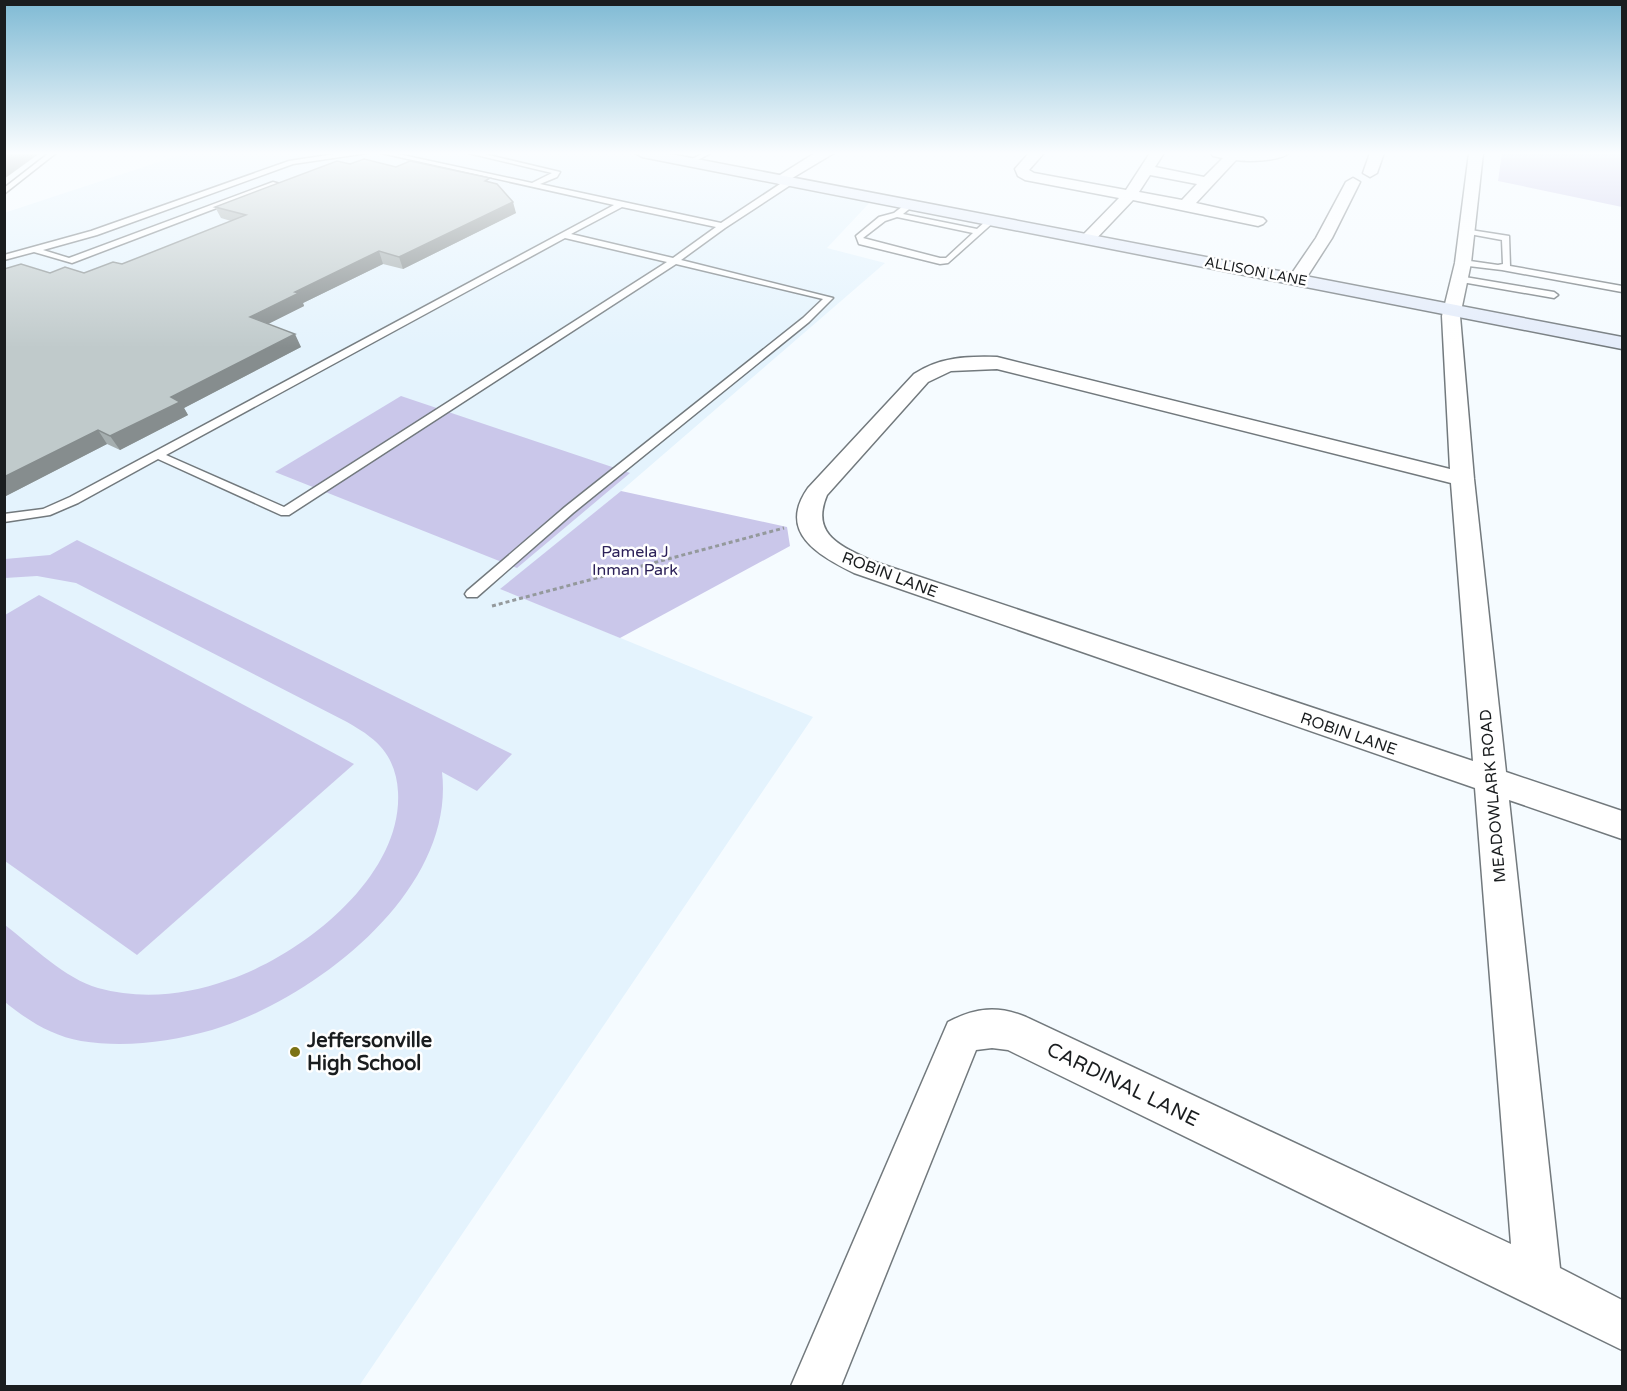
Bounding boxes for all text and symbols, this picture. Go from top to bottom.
street label: ALLISON LANE [1203,253,1309,290]
park label: Pamela J Inman Park [592,542,678,580]
street label: ROBIN LANE [839,548,940,602]
street label: ROBIN LANE [1298,708,1400,760]
street label: MEADOWLARK ROAD [1475,708,1511,883]
place label: Jeffersonville High School [306,1029,432,1076]
street label: CARDINAL LANE [1043,1038,1203,1132]
marker: Jeffersonville High School [288,1045,302,1059]

